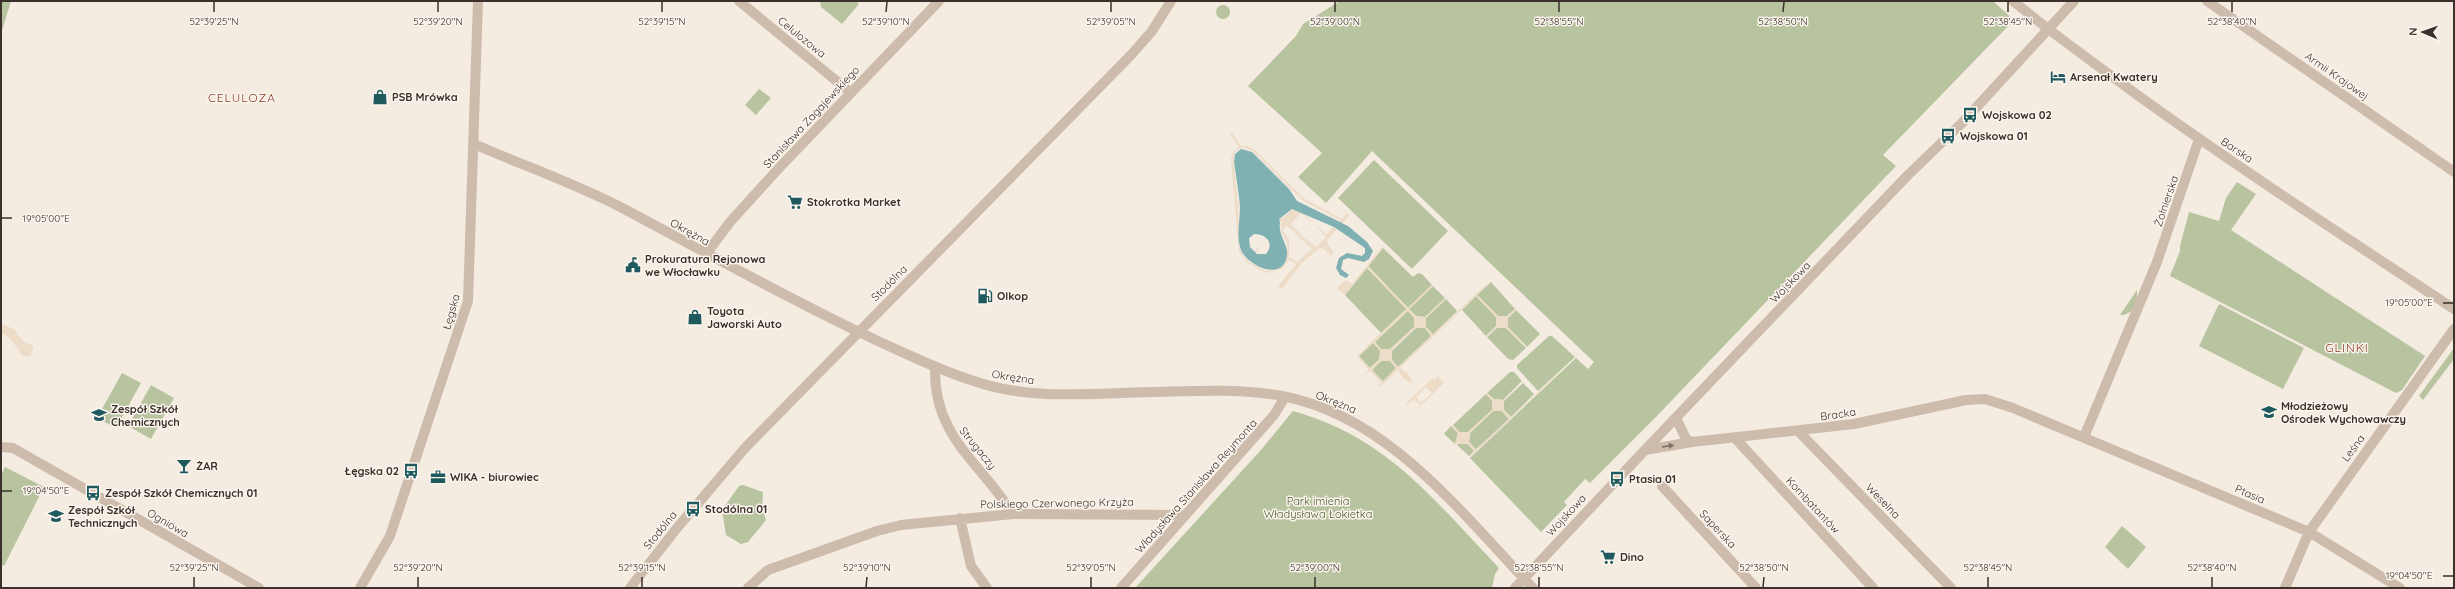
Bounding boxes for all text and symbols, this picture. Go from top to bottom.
north arrow [2403,12,2443,52]
street label: Celulozowa [775,13,829,61]
text: 52°39'25"N [189,15,239,28]
text: 52°39'20"N [413,15,463,28]
text: 52°39'15"N [638,15,686,28]
text: 52°39'10"N [862,15,910,28]
text: 52°39'05"N [1086,15,1136,28]
text: 52°39'00"N [1310,15,1360,28]
text: 52°38'55"N [1535,15,1583,28]
text: 52°38'50"N [1758,15,1808,28]
text: 52°38'45"N [1984,15,2032,28]
text: 52°38'40"N [2207,15,2257,28]
text: N [2406,27,2420,36]
street label: Armii Krajowej [2303,49,2371,103]
street label: Stanisława Zagajewskiego [760,63,862,171]
hotel icon: Arsenał Kwatery [2049,68,2067,86]
place label: Arsenał Kwatery [2070,70,2158,84]
shop icon: PSB Mrówka [371,88,389,106]
district label: CELULOZA [208,90,276,105]
place label: PSB Mrówka [392,90,458,104]
bus stop icon: Wojskowa 02 [1961,106,1979,124]
place label: Wojskowa 02 [1982,108,2052,122]
bus stop icon: Wojskowa 01 [1939,127,1957,145]
place label: Wojskowa 01 [1960,129,2028,143]
street label: Barska [2218,134,2256,166]
street label: Żołnierska [2151,174,2181,228]
supermarket icon: Stokrotka Market [786,193,804,211]
place label: Stokrotka Market [807,195,901,209]
text: 19°05'00"E [22,212,70,225]
street label: Okrężna [668,215,712,249]
place label: Prokuratura Rejonowa we Włocławku [645,252,766,279]
public building icon: Prokuratura Rejonowa we Włocławku [624,256,642,274]
street label: Wojskowa [1767,258,1813,306]
street label: Stodólna [868,262,910,304]
fuel station icon: Olkop [976,287,994,305]
place label: Olkop [997,289,1028,303]
street label: Łęgska [439,292,463,332]
text: 19°05'00"E [2385,296,2433,309]
place label: Toyota Jaworski Auto [707,304,782,331]
shop icon: Toyota Jaworski Auto [686,308,704,326]
district label: GLINKI [2325,340,2369,355]
street label: Okrężna [991,367,1035,387]
street label: Okrężna [1314,387,1358,417]
place label: Młodzieżowy Ośrodek Wychowawczy [2281,399,2406,426]
place label: Zespół Szkół Chemicznych [111,402,180,429]
school or university icon: Młodzieżowy Ośrodek Wychowawczy [2260,403,2278,421]
street label: Bracka [1819,405,1857,423]
school or university icon: Zespół Szkół Chemicznych [90,406,108,424]
street label: Władysława Stanisława Reymonta [1132,416,1260,556]
street label: Strugaczy [957,424,999,472]
street label: Leśna [2338,432,2368,464]
one-way arrow [1662,443,1675,449]
bar icon: ŻAR [175,457,193,475]
place label: ŻAR [196,459,218,473]
bus stop icon: Łęgska 02 [402,462,420,480]
place label: Łęgska 02 [344,464,399,478]
office icon: WIKA - biurowiec [429,468,447,486]
place label: WIKA - biurowiec [450,470,539,484]
bus stop icon: Ptasia 01 [1608,470,1626,488]
place label: Ptasia 01 [1629,472,1676,486]
street label: Kombatantów [1783,474,1843,536]
street label: Weselna [1863,480,1903,522]
street label: Ptasia [2233,481,2267,507]
text: 19°04'50"E [23,484,70,497]
bus stop icon: Zespół Szkół Chemicznych 01 [84,484,102,502]
place label: Zespół Szkół Chemicznych 01 [105,486,258,500]
street label: Wojskowa [1543,491,1589,539]
park label: Park imienia Władysława Łokietka [1264,494,1372,521]
street label: Polskiego Czerwonego Krzyża [980,495,1134,511]
bus stop icon: Stodólna 01 [684,500,702,518]
place label: Stodólna 01 [705,502,767,516]
place label: Zespół Szkół Technicznych [68,503,138,530]
street label: Ogniowa [145,506,191,540]
school or university icon: Zespół Szkół Technicznych [47,507,65,525]
street label: Saperska [1697,507,1739,551]
street label: Stodólna [640,508,680,552]
supermarket icon: Dino [1599,548,1617,566]
place label: Dino [1620,550,1644,564]
text: 52°39'25"N [169,561,219,574]
text: 52°39'20"N [393,561,443,574]
text: 52°39'15"N [618,561,666,574]
text: 52°39'10"N [843,561,891,574]
text: 52°39'05"N [1066,561,1116,574]
text: 52°39'00"N [1290,561,1340,574]
text: 52°38'55"N [1515,561,1563,574]
text: 52°38'50"N [1739,561,1789,574]
text: 52°38'45"N [1964,561,2012,574]
text: 52°38'40"N [2187,561,2237,574]
text: 19°04'50"E [2386,569,2433,582]

